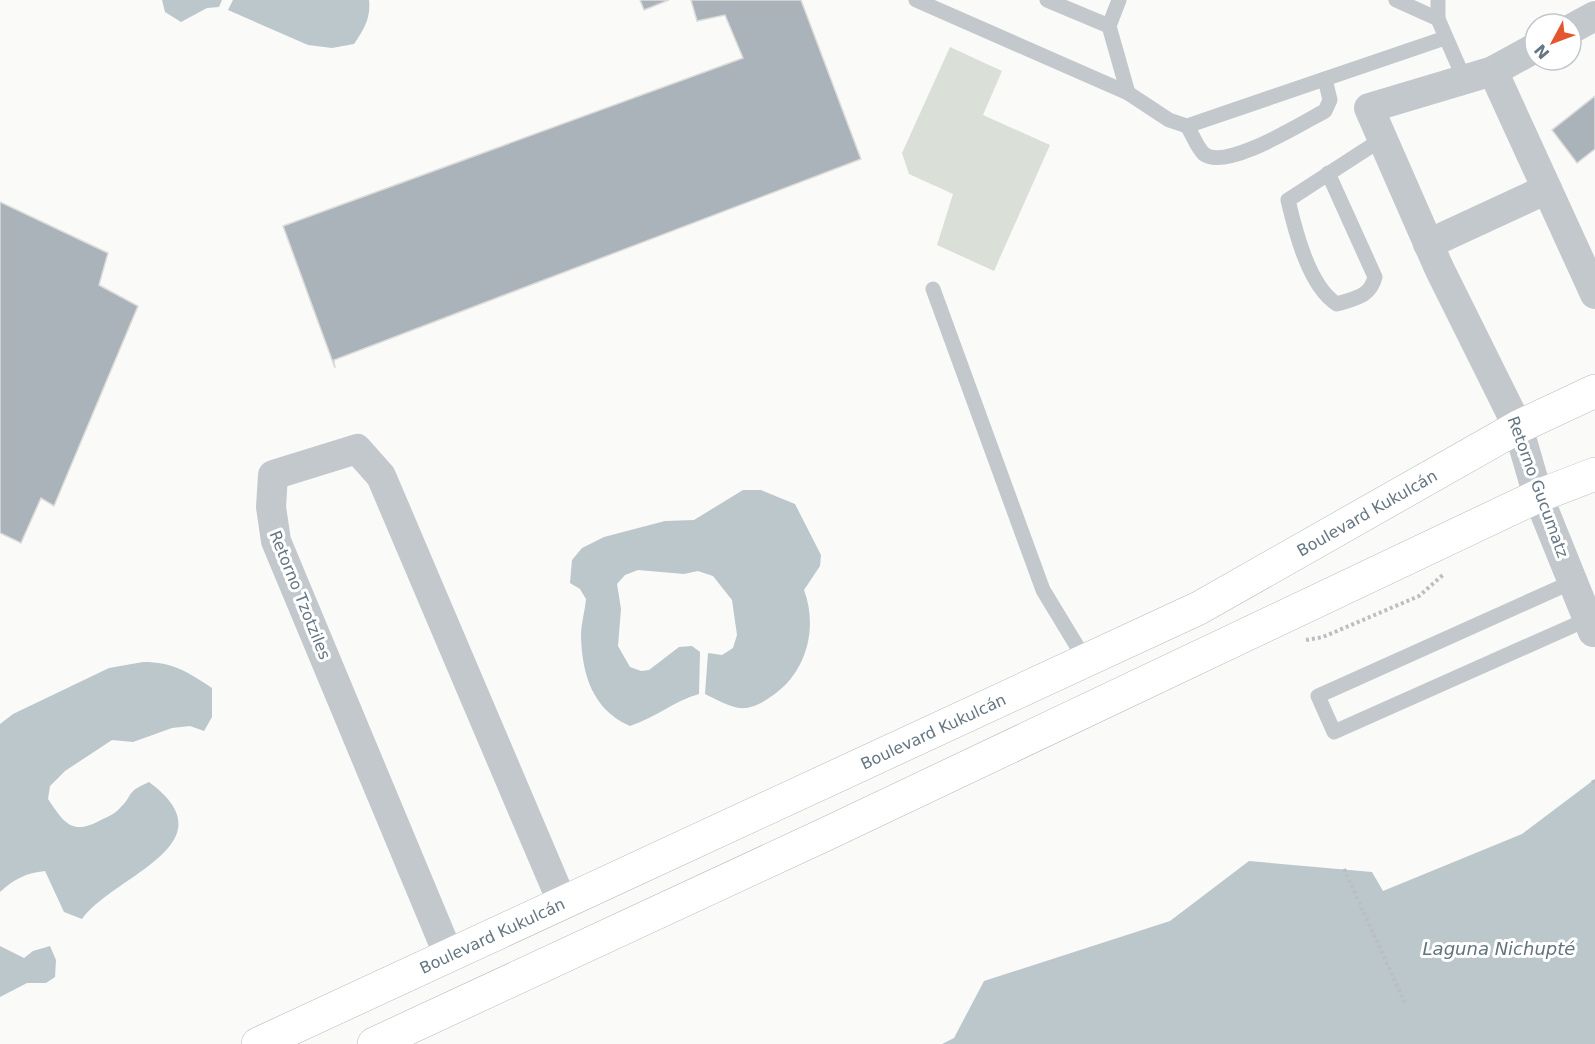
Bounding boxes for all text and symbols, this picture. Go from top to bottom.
north arrow [1523,12,1583,72]
text: N [1530,40,1554,63]
street label: Retorno Gucumatz [1504,414,1572,560]
street label: Boulevard Kukulcán [1293,466,1440,560]
street label: Retorno Tzotziles [265,528,335,662]
street label: Boulevard Kukulcán [857,689,1009,773]
street label: Boulevard Kukulcán [416,894,568,977]
water label: Laguna Nichupté [1423,938,1575,959]

